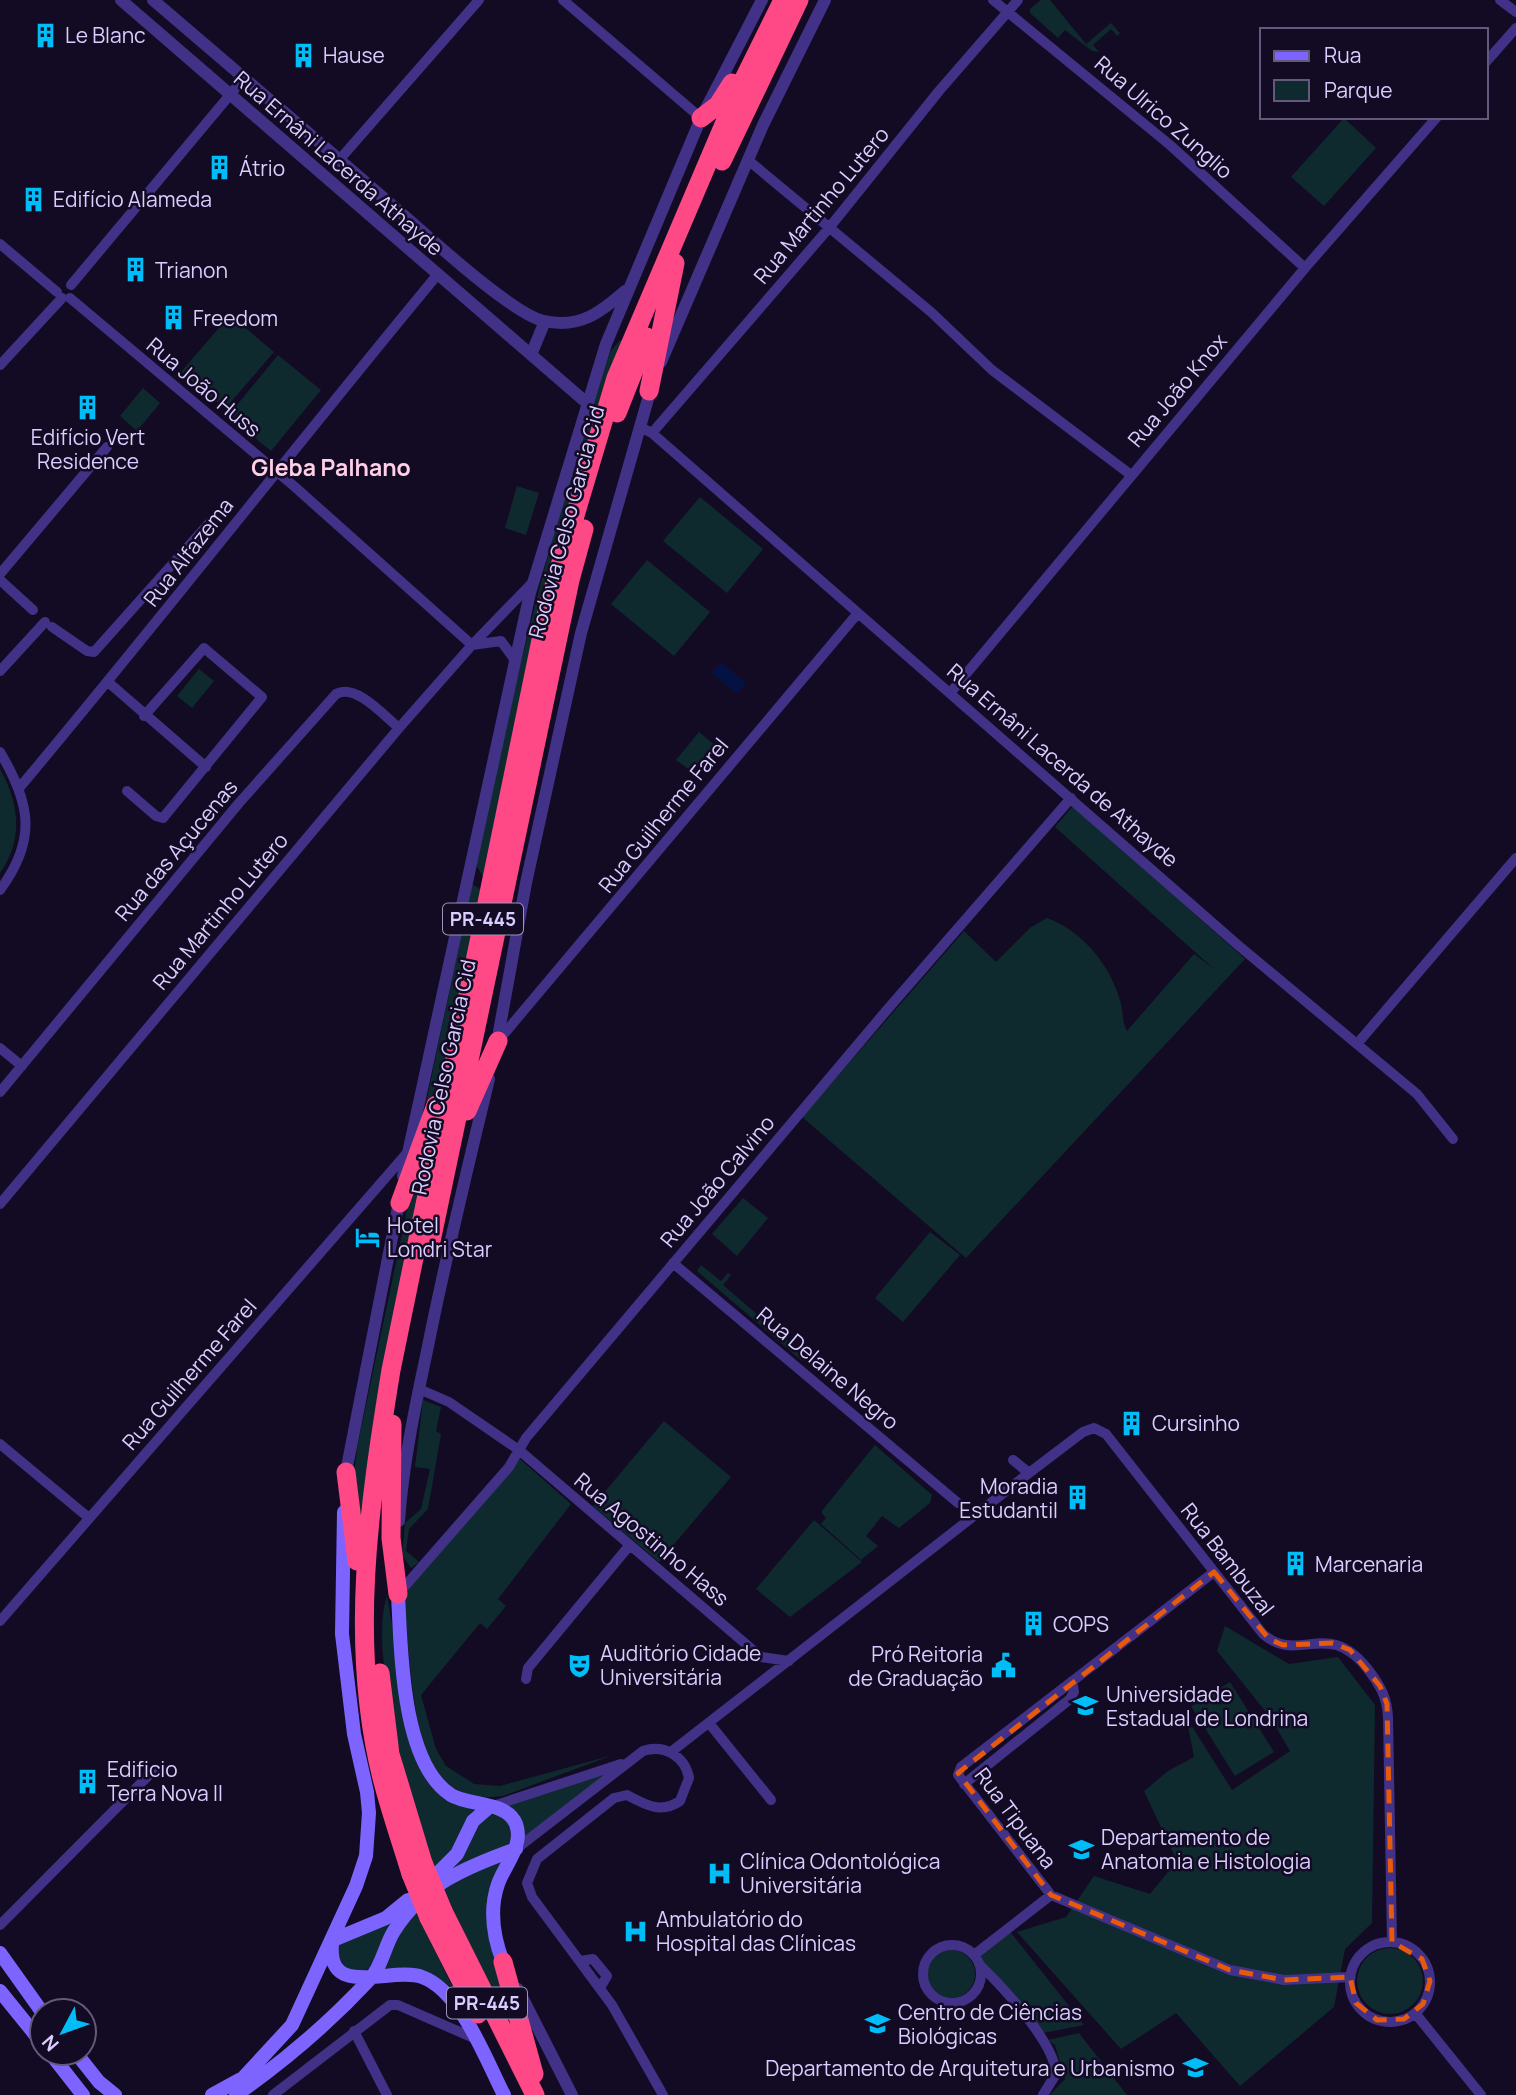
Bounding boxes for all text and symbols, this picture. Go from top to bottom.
building icon: Le Blanc [31,21,59,49]
place label: Le Blanc [65,21,146,49]
legend [1260,28,1488,119]
building icon: Hause [289,41,317,69]
place label: Hause [323,41,385,69]
text: Rua [1324,41,1361,69]
street label: Rua Ulrico Zunglio [1089,49,1239,185]
street label: Rua Ernâni Lacerda Athayde [228,64,450,262]
text: Parque [1324,76,1393,104]
street label: Rua Martinho Lutero [747,121,895,289]
building icon: Átrio [205,154,233,182]
place label: Átrio [239,154,285,182]
building icon: Edifício Alameda [19,185,47,213]
place label: Edifício Alameda [53,185,212,213]
building icon: Trianon [121,256,149,284]
place label: Trianon [155,256,228,284]
building icon: Freedom [159,304,187,332]
place label: Freedom [193,304,278,332]
street label: Rua João Knox [1121,327,1233,453]
street label: Rua João Huss [141,331,267,443]
building icon: Edifício Vert Residence [74,394,102,422]
street label: Rodovia Celso Garcia Cid [521,403,611,641]
place label: Edifício Vert Residence [31,423,145,475]
district label: Gleba Palhano [251,451,411,483]
street label: Rua Alfazema [137,492,239,612]
street label: Rua Ernâni Lacerda de Athayde [942,657,1184,873]
street label: Rua Guilherme Farel [592,732,734,898]
street label: Rua das Açucenas [108,773,244,927]
street label: Rua Martinho Lutero [146,827,294,995]
road number: PR-445 [443,903,523,934]
street label: Rodovia Celso Garcia Cid [404,957,482,1197]
street label: Rua João Calvino [654,1109,780,1253]
place label: Hotel Londri Star [387,1211,493,1263]
hotel icon: Hotel Londri Star [353,1223,381,1251]
street label: Rua Guilherme Farel [116,1293,262,1455]
street label: Rua Delaine Negro [751,1300,905,1436]
building icon: Cursinho [1118,1409,1146,1437]
place label: Cursinho [1152,1409,1240,1437]
street label: Rua Agostinho Hass [569,1466,735,1612]
place label: Moradia Estudantil [959,1472,1058,1524]
building icon: Moradia Estudantil [1064,1484,1092,1512]
street label: Rua Bambuzal [1175,1497,1281,1621]
building icon: Marcenaria [1281,1550,1309,1578]
place label: Marcenaria [1315,1550,1423,1578]
building icon: COPS [1019,1610,1047,1638]
place label: COPS [1053,1610,1109,1638]
place label: Auditório Cidade Universitária [600,1639,761,1691]
place label: Pró Reitoria de Graduação [848,1640,983,1692]
theatre icon: Auditório Cidade Universitária [566,1651,594,1679]
public building icon: Pró Reitoria de Graduação [989,1652,1017,1680]
place label: Universidade Estadual de Londrina [1106,1680,1308,1732]
school or university icon: Universidade Estadual de Londrina [1072,1692,1100,1720]
place label: Edificio Terra Nova II [107,1755,223,1807]
street label: Rua Tipuana [969,1762,1063,1874]
building icon: Edificio Terra Nova II [73,1767,101,1795]
place label: Departamento de Anatomia e Histologia [1101,1823,1311,1875]
school or university icon: Departamento de Anatomia e Histologia [1067,1835,1095,1863]
place label: Clínica Odontológica Universitária [740,1847,940,1899]
hospital icon: Clínica Odontológica Universitária [706,1859,734,1887]
place label: Ambulatório do Hospital das Clínicas [656,1905,856,1957]
hospital icon: Ambulatório do Hospital das Clínicas [622,1917,650,1945]
road number: PR-445 [447,1988,527,2019]
north arrow [28,1997,98,2067]
place label: Centro de Ciências Biológicas [898,1998,1082,2050]
school or university icon: Centro de Ciências Biológicas [864,2010,892,2038]
text: N [36,2029,64,2057]
place label: Departamento de Arquitetura e Urbanismo [765,2054,1175,2082]
school or university icon: Departamento de Arquitetura e Urbanismo [1181,2054,1209,2082]

